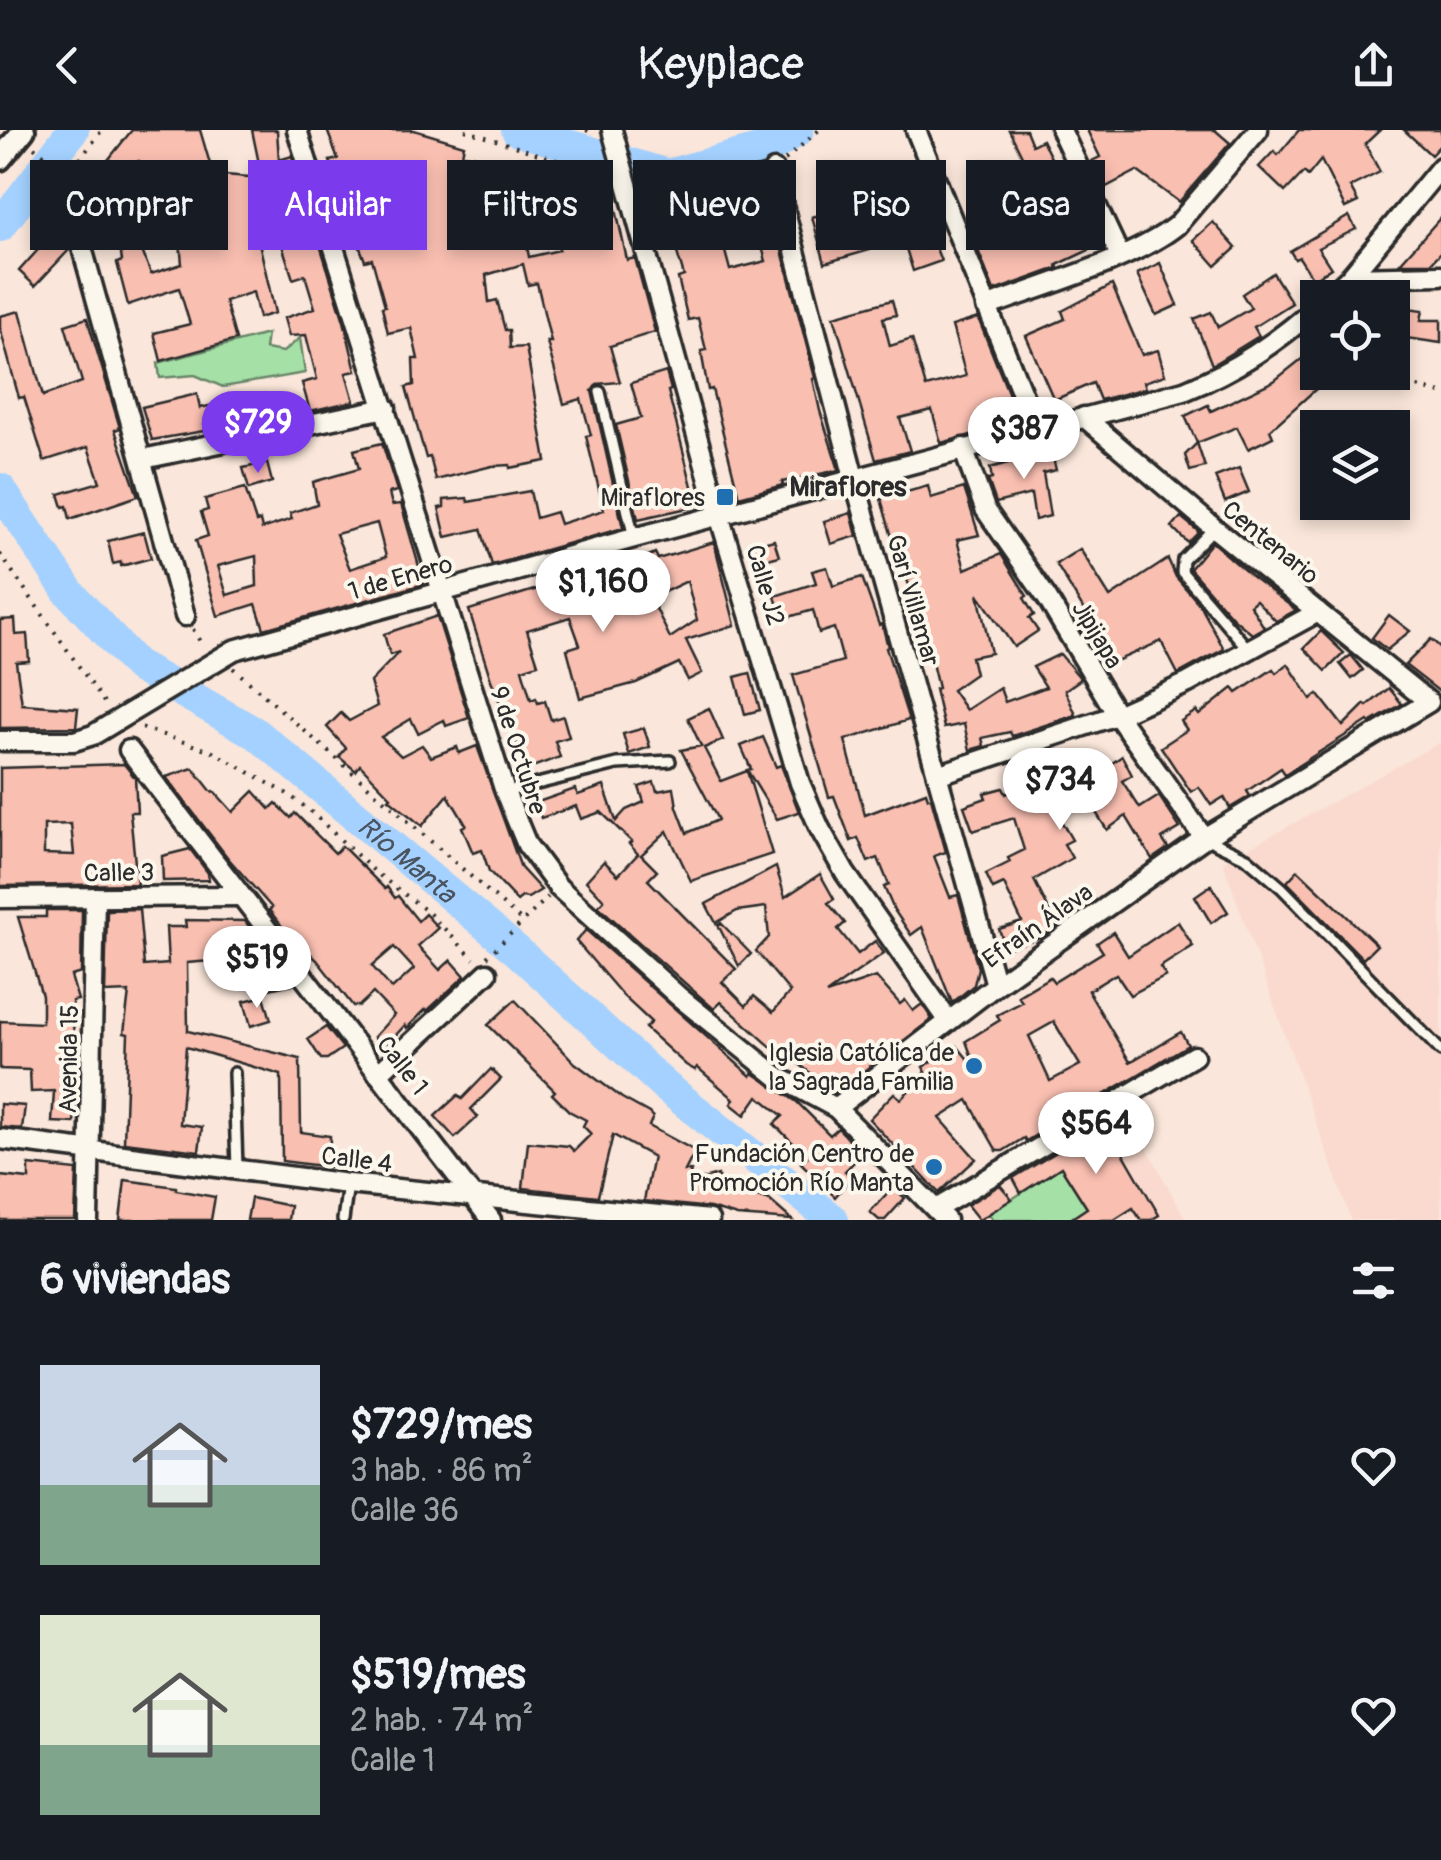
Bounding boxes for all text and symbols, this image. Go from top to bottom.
text: Keyplace [637,37,804,93]
icon: back [40,38,95,93]
icon: share [1346,38,1401,93]
chip: Comprar [30,160,228,250]
chip: Alquilar [248,160,427,250]
chip: Filtros [447,160,613,250]
chip: Nuevo [633,160,796,250]
chip: Piso [816,160,946,250]
chip: Casa [966,160,1105,250]
map controls [1300,280,1410,520]
button: locate [1300,280,1410,390]
pin: $729 [199,391,317,476]
pin: $387 [965,397,1083,482]
text: $729 [224,403,292,443]
text: $387 [990,409,1058,449]
button: layers [1300,410,1410,520]
district label: Miraflores [790,470,907,505]
place label: Miraflores [601,483,705,514]
marker: Miraflores [714,486,736,508]
street label: Centenario [1215,495,1325,592]
street label: Garí Villamar [879,531,946,670]
street label: Calle J2 [738,541,791,629]
street label: 1 de Enero [345,549,456,608]
pin: $1,160 [522,550,684,635]
text: $1,160 [558,562,648,602]
street label: Jipijapa [1064,595,1129,674]
street label: 9 de Octubre [482,683,553,819]
pin: $734 [1001,748,1119,833]
text: $734 [1025,760,1095,800]
water label: Río Manta [350,809,464,913]
street label: Calle 3 [83,857,155,890]
street label: Efraín Álava [976,876,1099,976]
pin: $519 [198,926,316,1011]
text: $519 [225,938,289,978]
street label: Avenida 15 [53,1004,86,1114]
street label: Calle 1 [369,1030,434,1102]
place label: Iglesia Católica de la Sagrada Familia [768,1038,955,1098]
marker: Iglesia Católica de la Sagrada Familia [963,1055,985,1077]
pin: $564 [1037,1092,1155,1177]
text: $564 [1060,1104,1132,1144]
place label: Fundación Centro de Promoción Río Manta [689,1139,915,1199]
street label: Calle 4 [320,1141,394,1180]
marker: Fundación Centro de Promoción Río Manta [923,1156,945,1178]
icon: filters [1346,1253,1401,1308]
text: 6 viviendas [40,1254,230,1306]
text: $729/mes [350,1399,532,1451]
icon: home [120,1405,240,1525]
icon: heart [1346,1438,1401,1493]
text: 3 hab. · 86 m² [350,1451,533,1491]
text: Calle 36 [350,1491,459,1531]
text: $519/mes [350,1649,525,1701]
icon: home [120,1655,240,1775]
icon: heart [1346,1688,1401,1743]
text: 2 hab. · 74 m² [350,1701,533,1741]
text: Calle 1 [350,1741,435,1781]

